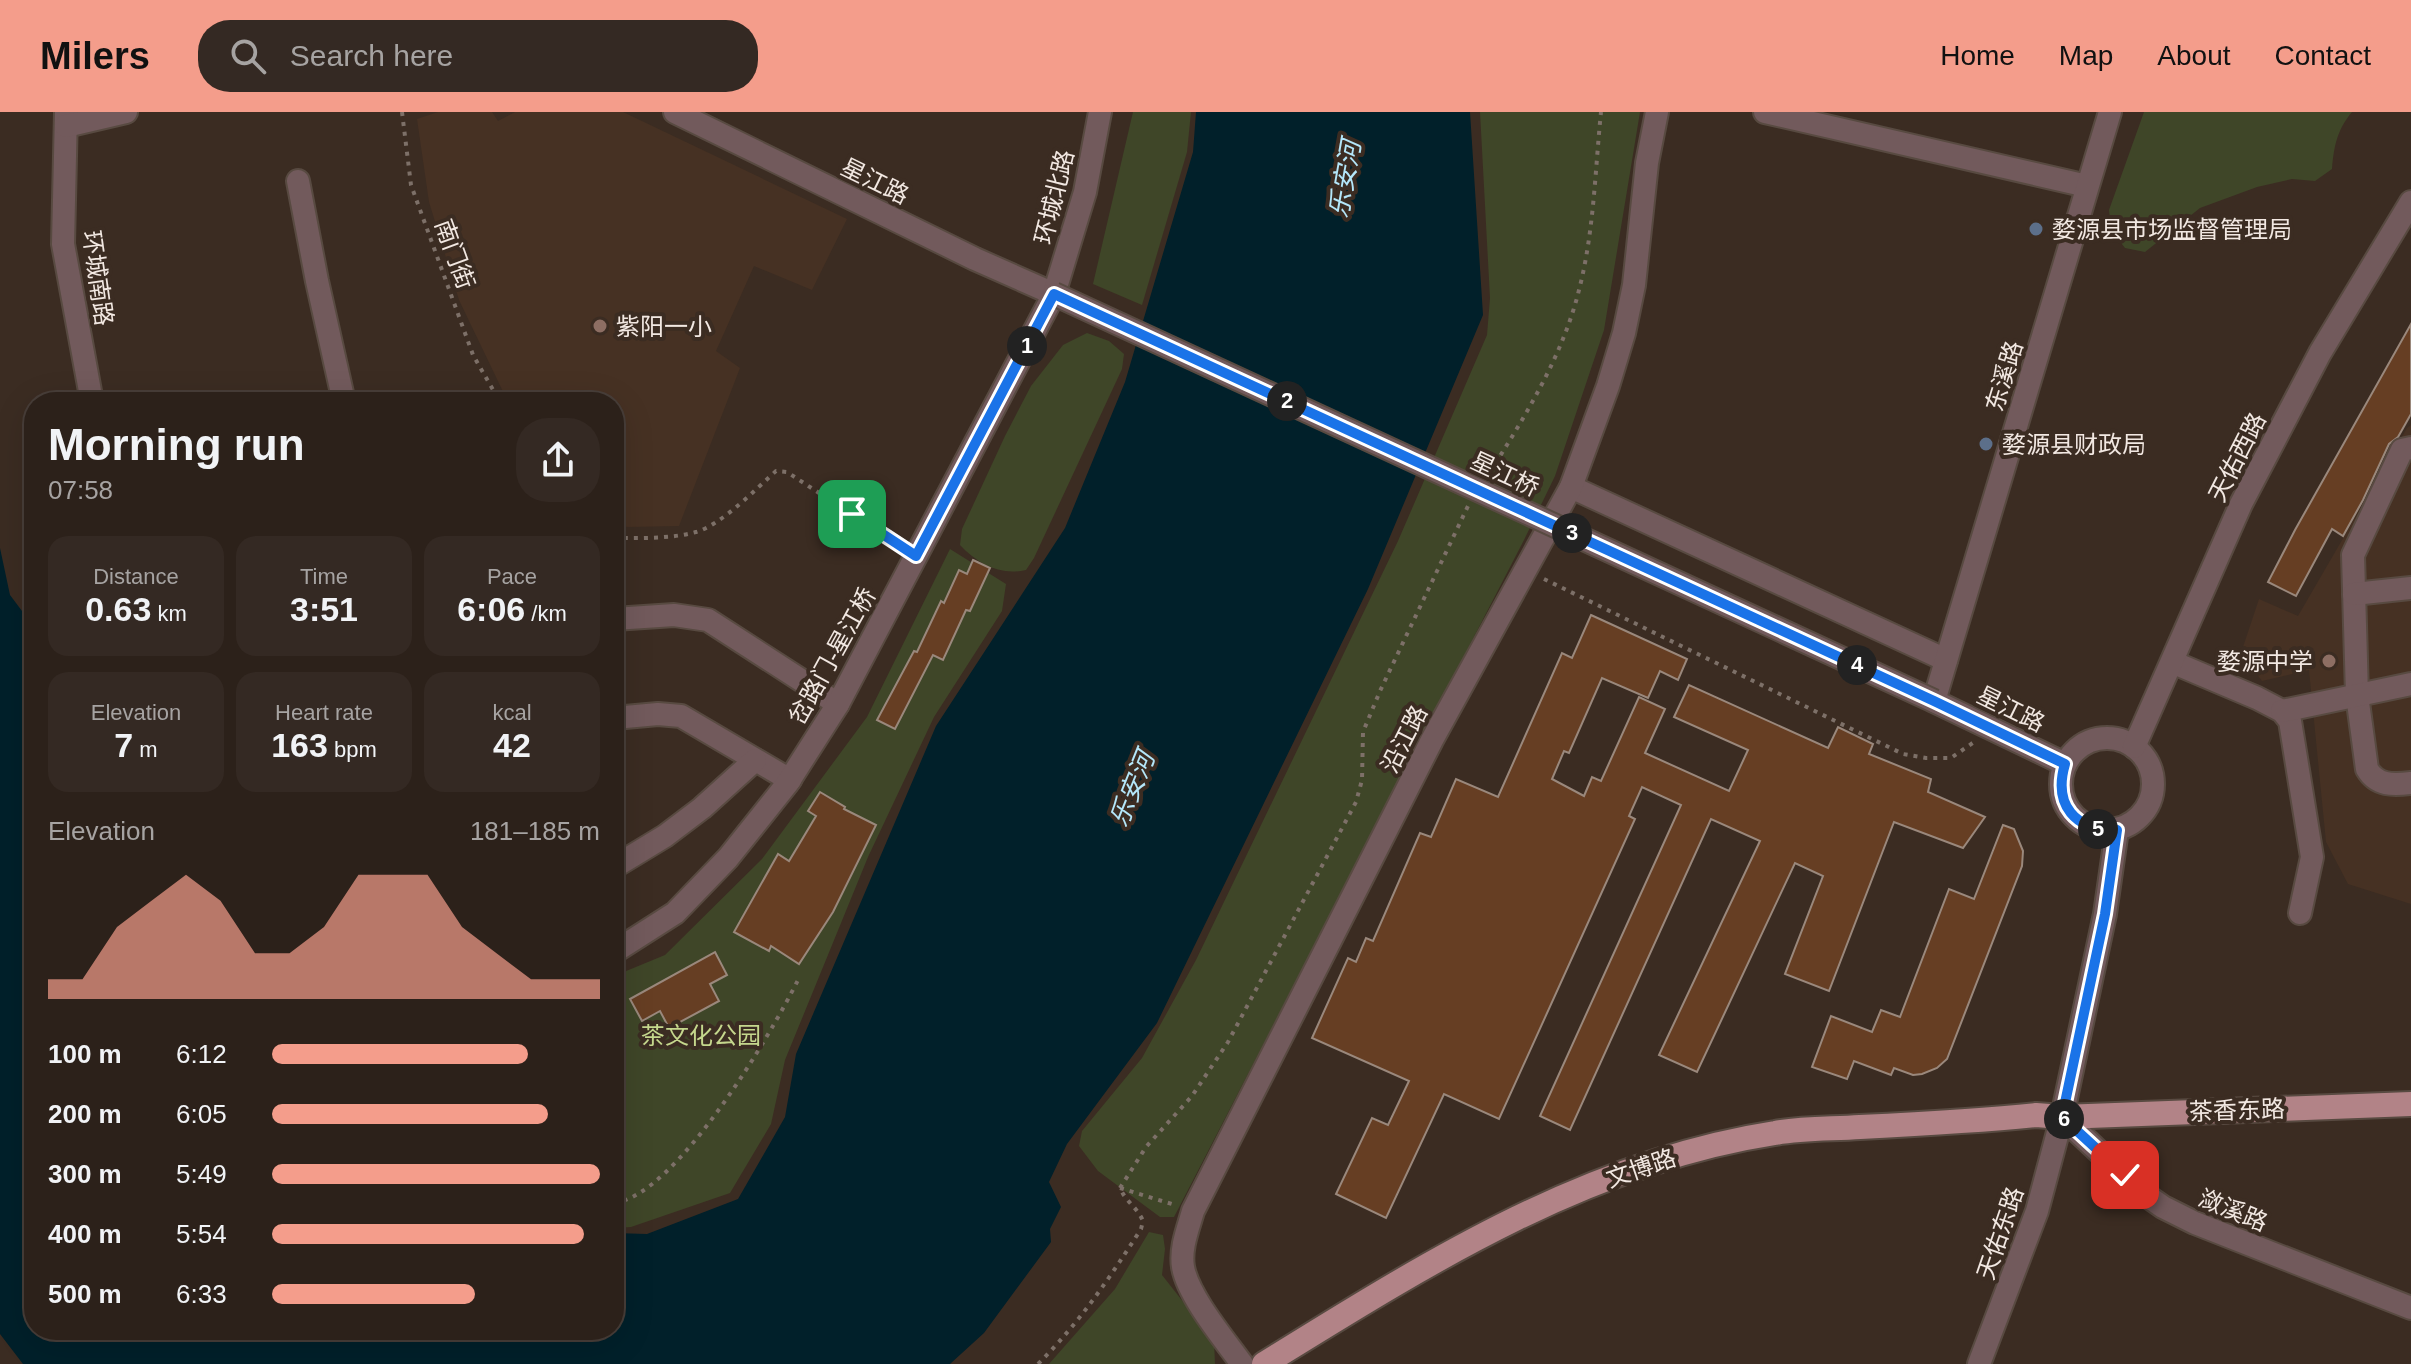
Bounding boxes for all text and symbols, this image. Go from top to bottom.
search box [198,20,758,92]
icon: search [226,34,270,78]
text: Milers [40,35,150,77]
text: Search here [290,39,453,72]
text: Home [1940,40,2015,71]
text: Map [2059,40,2113,71]
text: About [2157,40,2231,71]
text: Contact [2275,40,2371,71]
water label: 乐安河 [1323,133,1367,220]
street label: 环城北路 [1029,147,1079,247]
street label: 星江路 [837,153,913,209]
street label: 南门街 [430,216,480,292]
place label: 婺源县市场监督管理局 [2052,216,2292,243]
marker: 婺源县市场监督管理局 [2027,220,2045,238]
street label: 环城南路 [78,229,118,327]
place label: 紫阳一小 [616,313,712,340]
marker: 紫阳一小 [591,317,609,335]
pin: 1 [1007,326,1047,366]
text: 1 [1021,333,1033,358]
street label: 东溪路 [1981,338,2027,414]
pin: 2 [1267,381,1307,421]
text: 2 [1281,388,1293,413]
street label: 天佑西路 [2203,408,2271,506]
button: share [516,418,600,502]
text: Morning run [48,420,305,469]
place label: 婺源县财政局 [2002,431,2146,458]
marker: 婺源县财政局 [1977,435,1995,453]
street label: 星江桥 [1467,447,1543,501]
text: 07:58 [48,475,113,505]
pin [818,480,886,548]
icon: arrive [830,492,874,536]
pin: 3 [1552,513,1592,553]
text: 3 [1566,520,1578,545]
text: Distance [93,564,179,589]
text: Time [300,564,348,589]
text: Pace [487,564,537,589]
street label: 岔路门-星江桥 [783,583,881,729]
text: 0.63 [85,590,151,628]
text: 3:51 [290,590,358,628]
text: 6:06 [457,590,525,628]
text: km [151,601,187,626]
text: /km [525,601,567,626]
pin: 4 [1837,645,1877,685]
place label: 婺源中学 [2217,648,2313,675]
text: 4 [1851,652,1863,677]
marker: 婺源中学 [2320,652,2338,670]
street label: 星江路 [1973,681,2049,737]
text: Elevation [91,700,181,725]
text: Heart rate [275,700,373,725]
text: kcal [492,700,532,725]
street label: 沿江路 [1376,701,1432,777]
text: 7 [114,726,133,764]
text: 163 [271,726,328,764]
text: 42 [493,726,531,764]
text: m [133,737,158,762]
text: bpm [328,737,377,762]
water label: 乐安河 [1103,743,1162,831]
pin: 5 [2078,809,2118,849]
text: Elevation [48,816,155,846]
text: 181–185 m [470,816,600,846]
text: 5 [2092,816,2104,841]
park label: 茶文化公园 [641,1022,761,1049]
text: 100 m [48,1039,122,1069]
text: 6:12 [176,1039,227,1069]
street label: 茶香东路 [2189,1095,2285,1125]
text: 200 m [48,1099,122,1129]
text: 6:05 [176,1099,227,1129]
pin: 6 [2044,1099,2084,1139]
text: 6 [2058,1106,2070,1131]
pin [2091,1141,2159,1209]
street label: 文博路 [1603,1144,1679,1192]
icon: check [2103,1153,2147,1197]
text: 300 m [48,1159,122,1189]
text: 5:49 [176,1159,227,1189]
street label: 天佑东路 [1972,1183,2028,1283]
street label: 潋溪路 [2195,1184,2271,1236]
text: 400 m [48,1219,122,1249]
text: 5:54 [176,1219,227,1249]
text: 500 m [48,1279,122,1309]
text: 6:33 [176,1279,227,1309]

